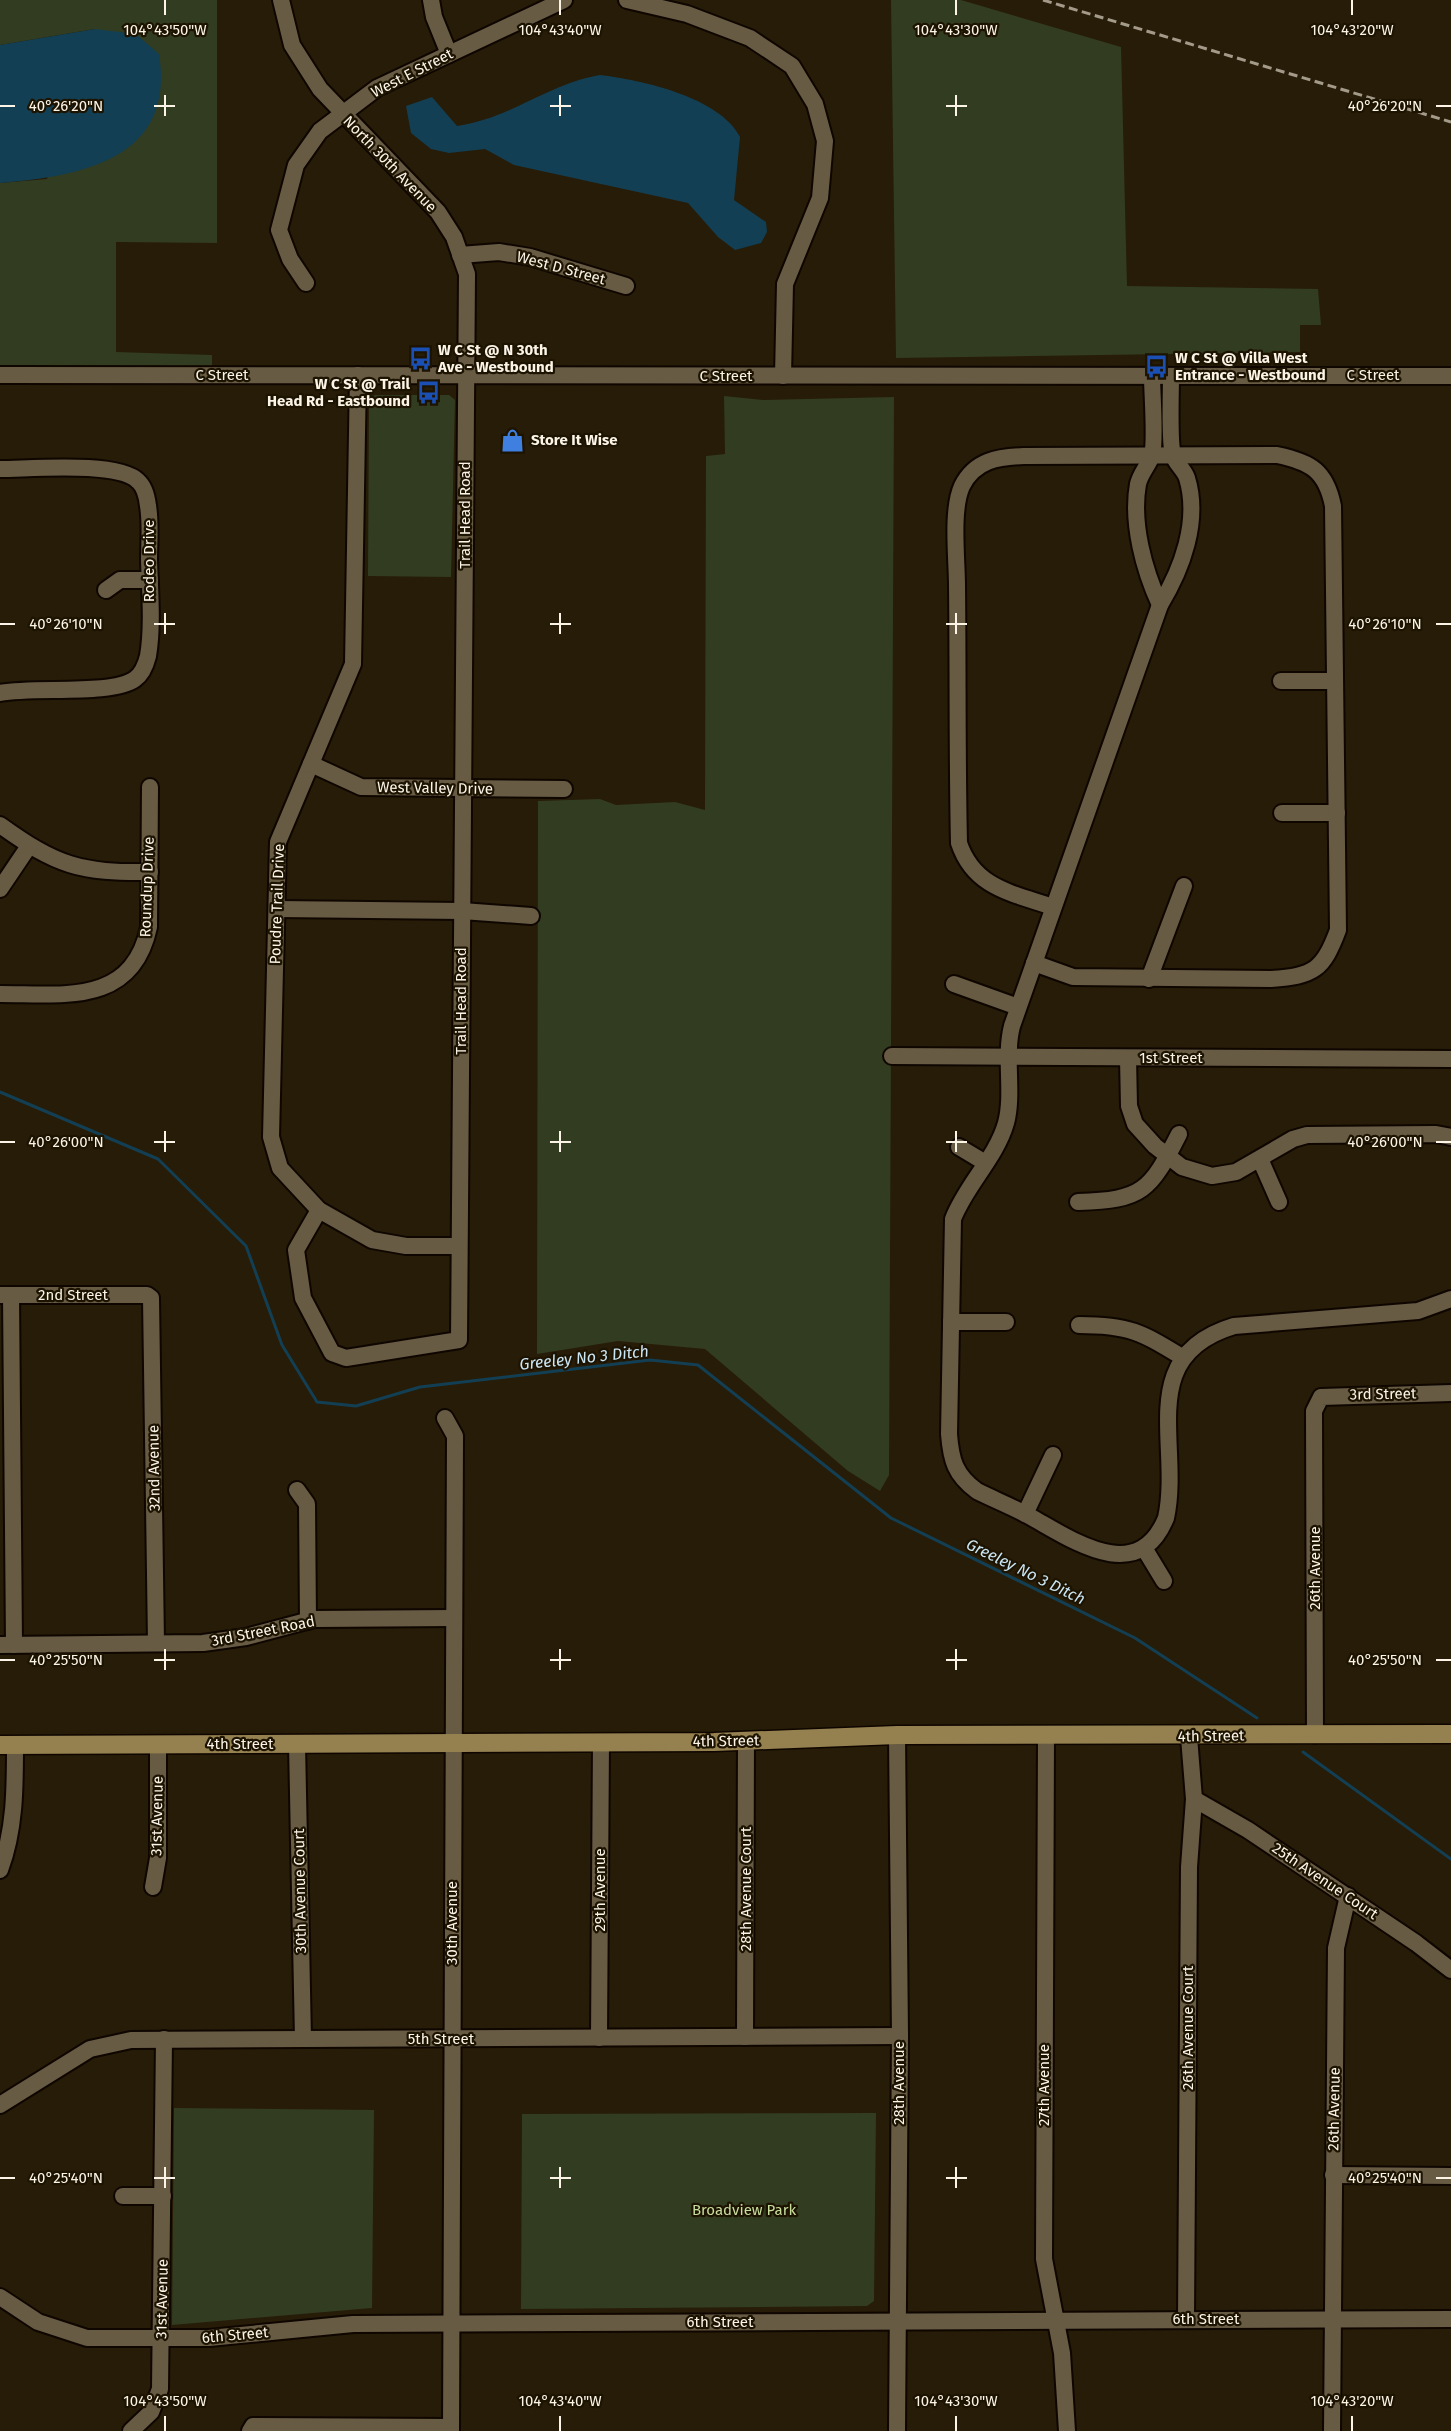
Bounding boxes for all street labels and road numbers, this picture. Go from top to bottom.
street label: West E Street [368,44,456,101]
street label: North 30th Avenue [339,112,441,216]
street label: West D Street [515,248,608,289]
street label: C Street [195,366,249,384]
street label: C Street [1346,366,1400,384]
street label: C Street [699,367,753,385]
street label: Trail Head Road [456,461,474,569]
street label: Rodeo Drive [140,520,158,602]
street label: West Valley Drive [377,778,493,798]
street label: Roundup Drive [136,836,158,938]
street label: Poudre Trail Drive [266,843,288,965]
street label: Trail Head Road [452,947,470,1055]
street label: 1st Street [1139,1049,1203,1067]
street label: 2nd Street [38,1286,109,1304]
street label: 3rd Street [1350,1384,1417,1404]
street label: 32nd Avenue [144,1425,164,1511]
street label: 26th Avenue [1306,1526,1324,1610]
street label: 3rd Street Road [210,1612,316,1650]
street label: 4th Street [1177,1726,1245,1746]
street label: 4th Street [692,1731,760,1751]
street label: 4th Street [207,1735,274,1753]
street label: 31st Avenue [147,1776,167,1856]
street label: 28th Avenue Court [737,1826,755,1951]
street label: 30th Avenue Court [290,1828,310,1953]
street label: 25th Avenue Court [1269,1839,1382,1923]
street label: 29th Avenue [591,1848,609,1932]
street label: 30th Avenue [443,1881,461,1965]
street label: 26th Avenue Court [1179,1965,1197,2090]
street label: 5th Street [408,2030,475,2048]
street label: 28th Avenue [890,2041,908,2125]
street label: 27th Avenue [1035,2044,1053,2126]
street label: 26th Avenue [1324,2067,1344,2151]
street label: 31st Avenue [152,2259,172,2339]
street label: 6th Street [1173,2310,1240,2328]
street label: 6th Street [687,2313,754,2331]
street label: 6th Street [201,2323,270,2347]

